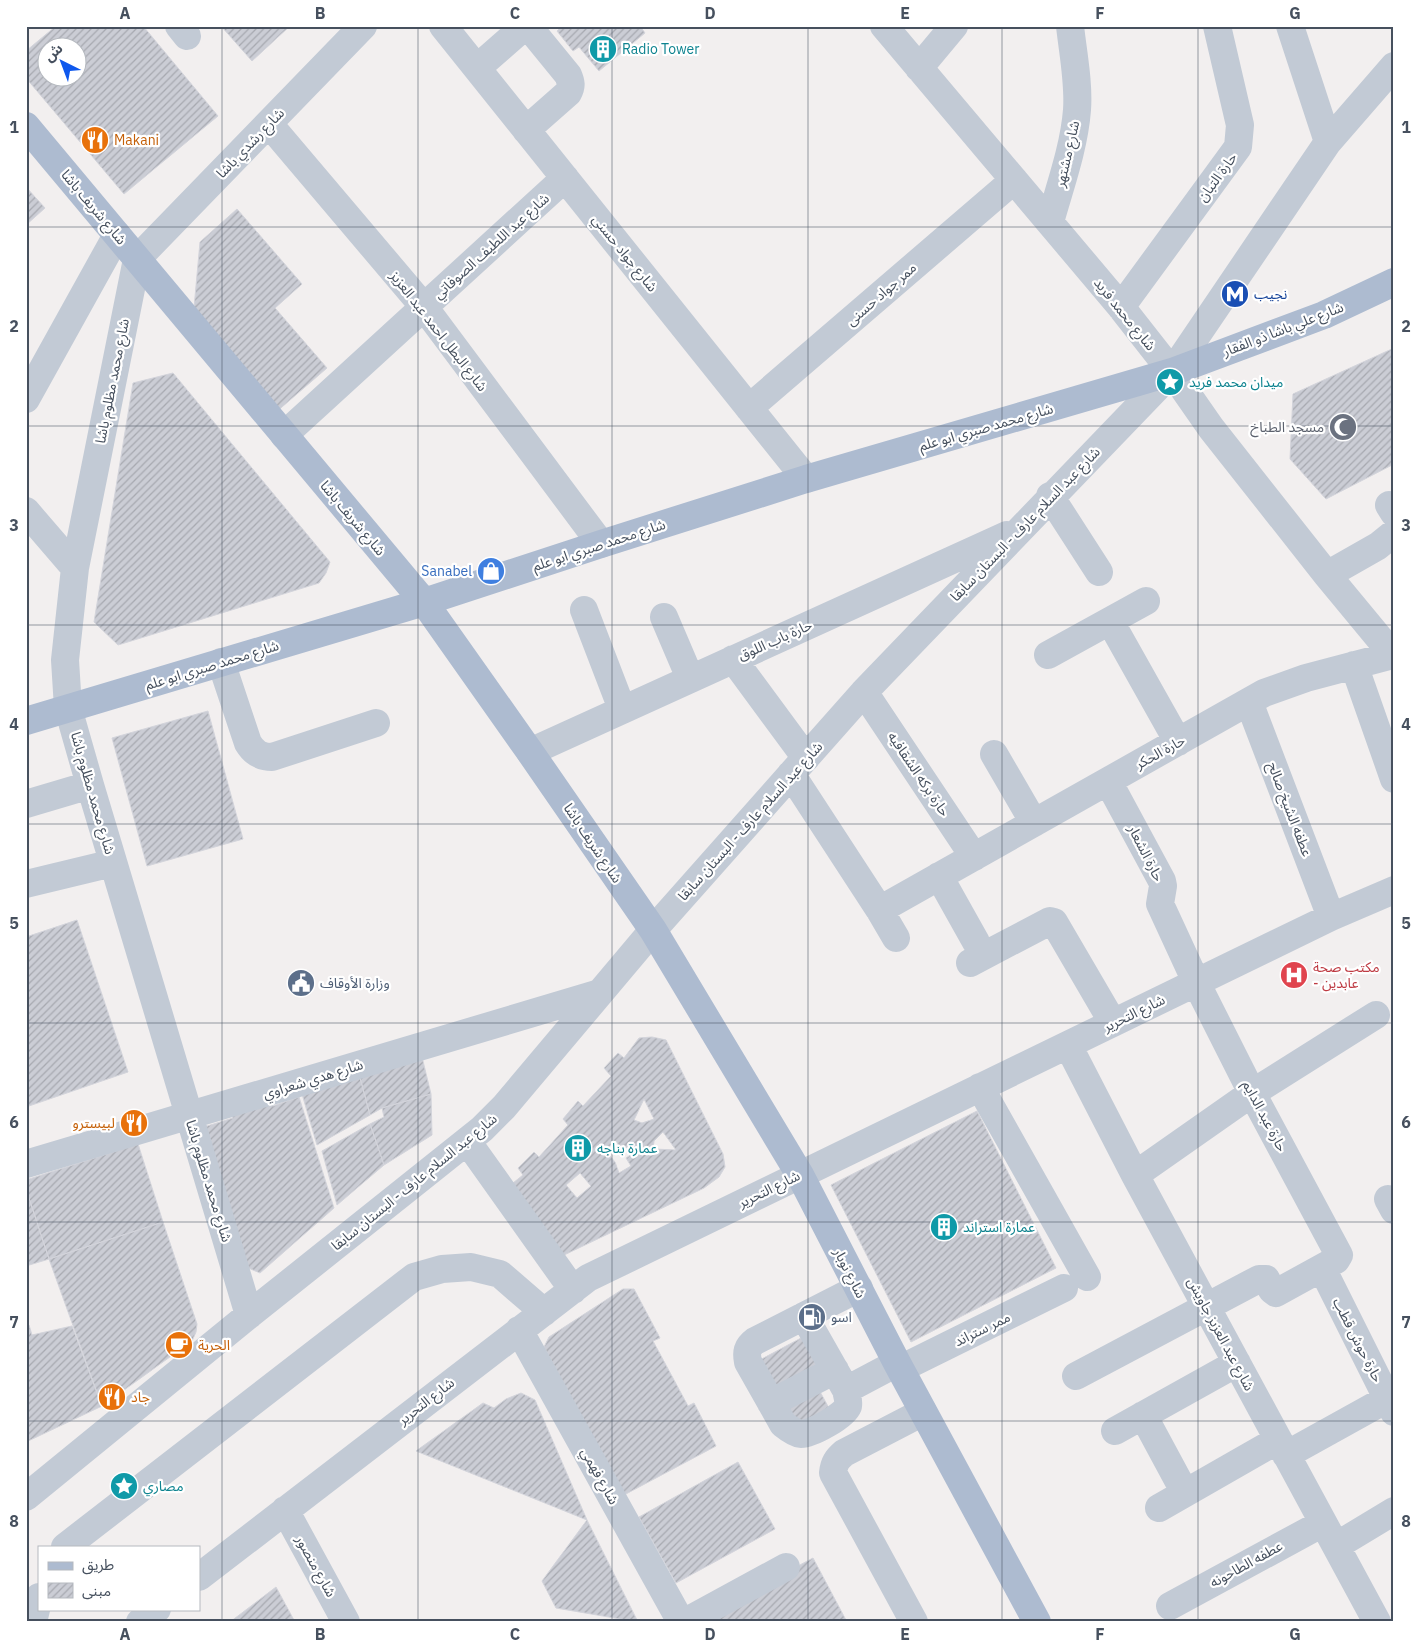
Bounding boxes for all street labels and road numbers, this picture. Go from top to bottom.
street label: شارع رشدي باشا [212,104,290,183]
street label: شارع مشتهر [1050,119,1085,190]
street label: حارة التبان [1193,149,1241,205]
street label: شارع شريف باشا [56,166,131,249]
street label: شارع عبد اللطيف الصوفاتي [429,189,554,305]
street label: شارع جواد حسني [587,211,662,297]
street label: ممر جواد حسنى [842,258,920,330]
street label: شارع البطل احمد عبد العزيز [384,266,492,396]
street label: شارع محمد فريد [1089,274,1160,355]
street label: شارع علي باشا ذو الفقار [1219,298,1347,363]
street label: شارع محمد مظلوم باشا [91,317,135,445]
street label: شارع محمد صبري ابو علم [917,399,1056,457]
street label: شارع عبد السلام عارف - البستان سابقا [946,443,1105,606]
street label: شارع شريف باشا [315,477,390,560]
street label: شارع محمد صبري ابو علم [530,515,668,577]
street label: حارة باب اللوق [735,616,815,664]
street label: شارع محمد صبري ابو علم [143,636,282,696]
street label: حارة بركه الشقافيه [884,728,954,820]
street label: شارع محمد مظلوم باشا [65,730,119,857]
street label: حارة الحكر [1131,731,1188,774]
street label: شارع عبد السلام عارف - البستان سابقا [674,738,828,906]
street label: عطفه الشيخ صالح [1262,759,1316,860]
street label: شارع شريف باشا [558,800,626,887]
street label: حارة الشعار [1124,821,1168,884]
street label: شارع التحرير [1099,990,1169,1038]
street label: شارع هدي شعراوي [261,1055,366,1105]
street label: حارة عبد الدايم [1237,1077,1291,1156]
street label: شارع عبد السلام عارف - البستان سابقا [328,1110,502,1256]
street label: شارع محمد مظلوم باشا [180,1118,236,1245]
street label: شارع التحرير [734,1166,804,1214]
street label: شارع نوبار [827,1244,870,1302]
street label: شارع عبد العزيز جاويش [1182,1274,1259,1395]
street label: حارة حوش قطب [1329,1295,1387,1385]
street label: ممر ستراند [951,1308,1013,1350]
street label: شارع التحرير [393,1373,459,1431]
street label: شارع فهمي [575,1444,623,1509]
street label: شارع منصور [289,1531,340,1601]
street label: عطفه الطاحونه [1206,1537,1286,1591]

